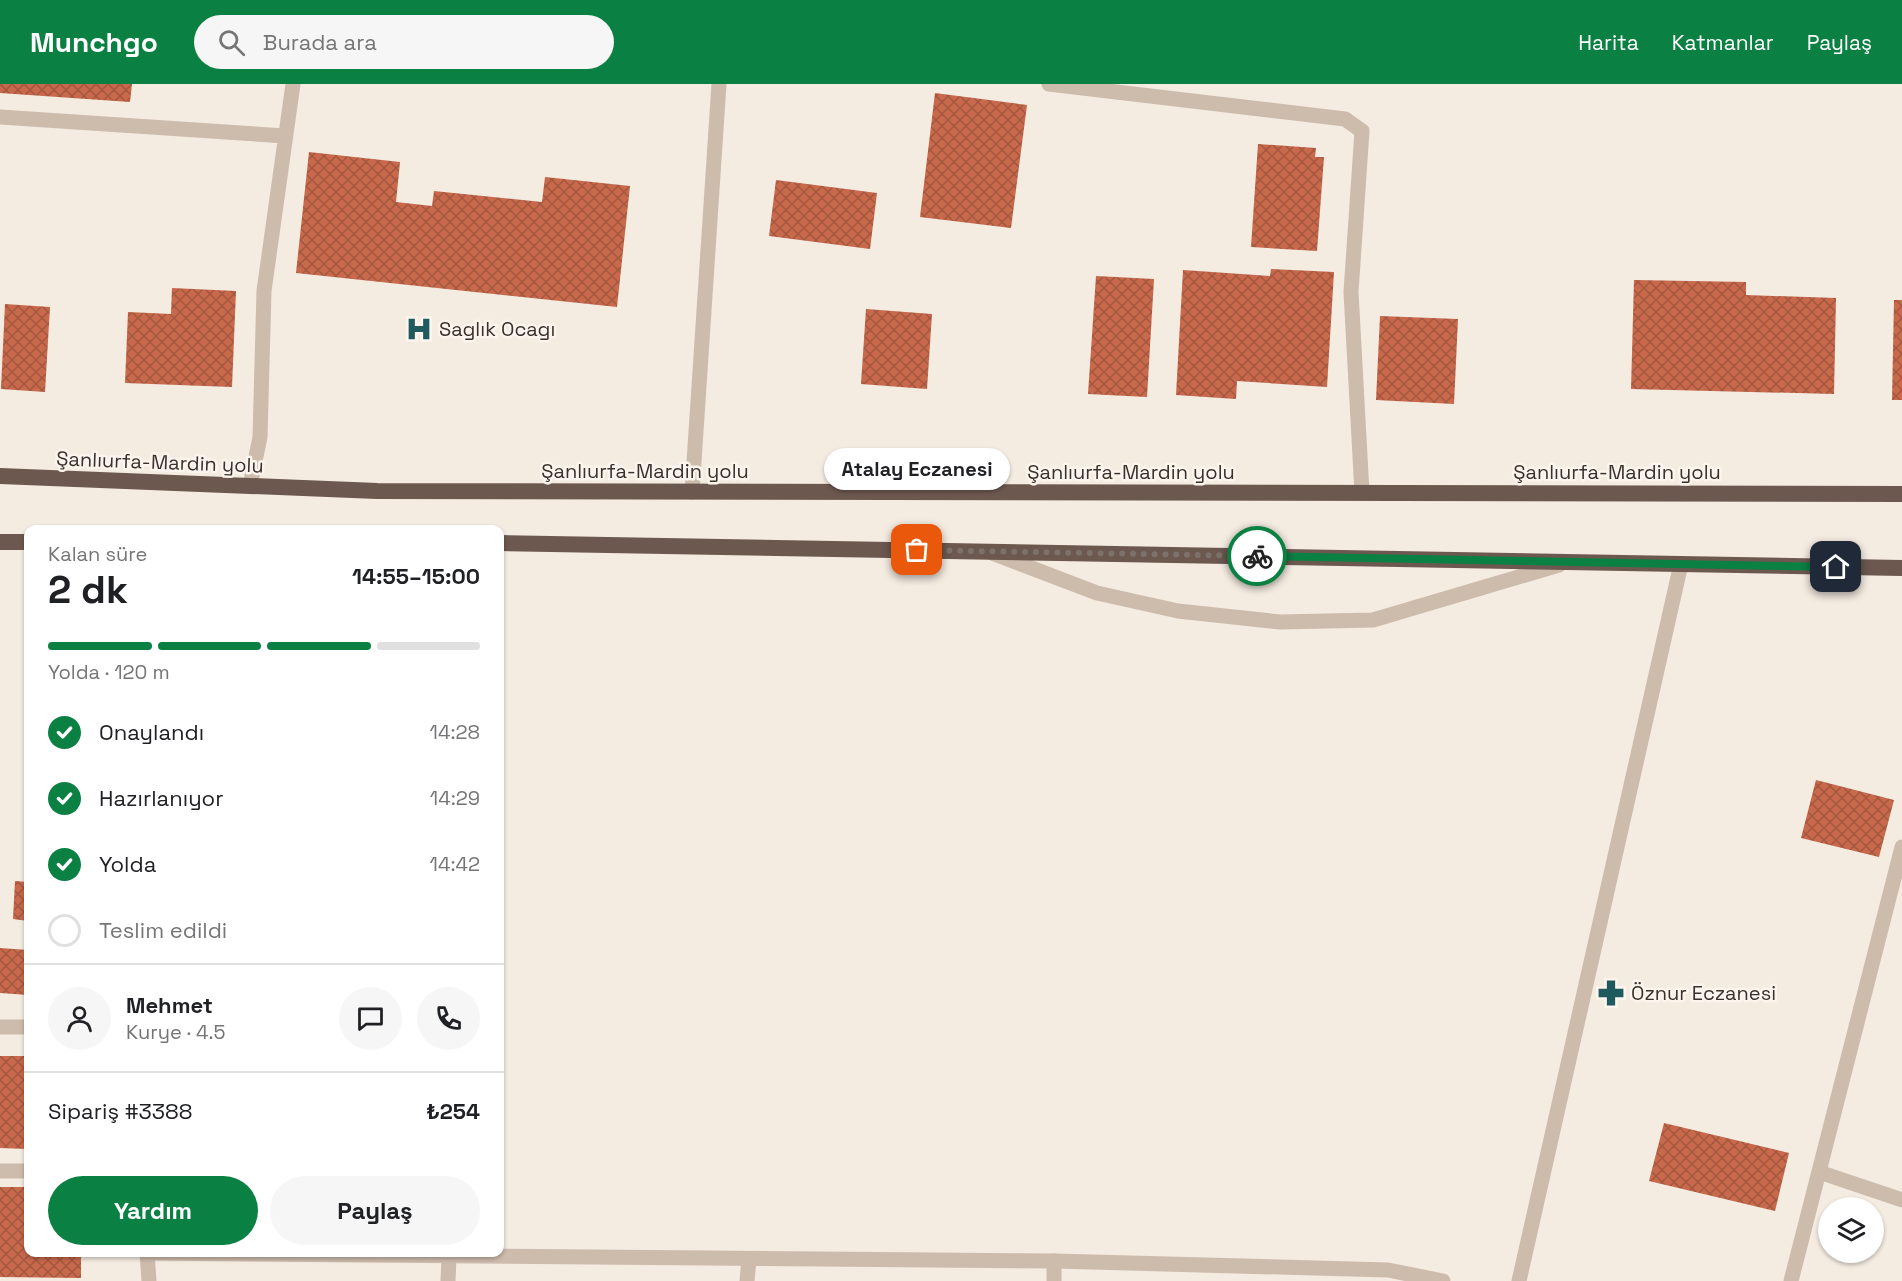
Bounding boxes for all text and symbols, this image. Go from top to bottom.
search box [194,15,614,69]
text: Munchgo [30,24,158,60]
icon: search [215,26,248,59]
text: Burada ara [263,28,377,56]
text: Harita [1578,29,1639,56]
text: Katmanlar [1672,29,1774,56]
text: Paylaş [1807,29,1872,56]
hospital icon: Saglık Ocagı [404,314,434,344]
place label: Saglık Ocagı [439,316,555,342]
street label: Şanlıurfa-Mardin yolu [56,445,264,479]
callout: Atalay Eczanesi [824,448,1010,490]
text: Atalay Eczanesi [841,456,993,482]
street label: Şanlıurfa-Mardin yolu [541,458,749,484]
street label: Şanlıurfa-Mardin yolu [1027,459,1235,485]
street label: Şanlıurfa-Mardin yolu [1513,459,1721,485]
pin [891,524,942,575]
courier [1227,526,1287,586]
icon: bag [900,533,933,566]
icon: bike [1241,540,1274,573]
text: Kalan süre [48,541,147,567]
pin [1810,541,1861,592]
icon: home [1819,550,1852,583]
text: 14:55–15:00 [352,562,480,590]
text: 2 dk [48,565,128,614]
text: Yolda · 120 m [48,659,170,685]
icon: check [48,716,81,749]
text: Onaylandı [99,718,204,746]
text: 14:28 [430,719,480,745]
icon: check [48,782,81,815]
text: Hazırlanıyor [99,784,224,812]
text: 14:29 [430,785,480,811]
icon: check [48,848,81,881]
text: Yolda [99,850,156,878]
text: 14:42 [430,851,480,877]
text: Teslim edildi [99,916,227,944]
pharmacy icon: Öznur Eczanesi [1596,978,1626,1008]
place label: Öznur Eczanesi [1631,980,1776,1006]
button: person [48,987,111,1050]
button: chat [339,987,402,1050]
button: phone [417,987,480,1050]
text: Mehmet [126,991,213,1019]
text: Kurye · 4.5 [126,1019,225,1045]
text: Sipariş #3388 [48,1097,192,1125]
text: ₺254 [426,1097,480,1125]
button: Yardım [48,1176,258,1245]
button: Paylaş [270,1176,480,1245]
map controls [1818,1197,1884,1263]
button: layers [1818,1197,1884,1263]

